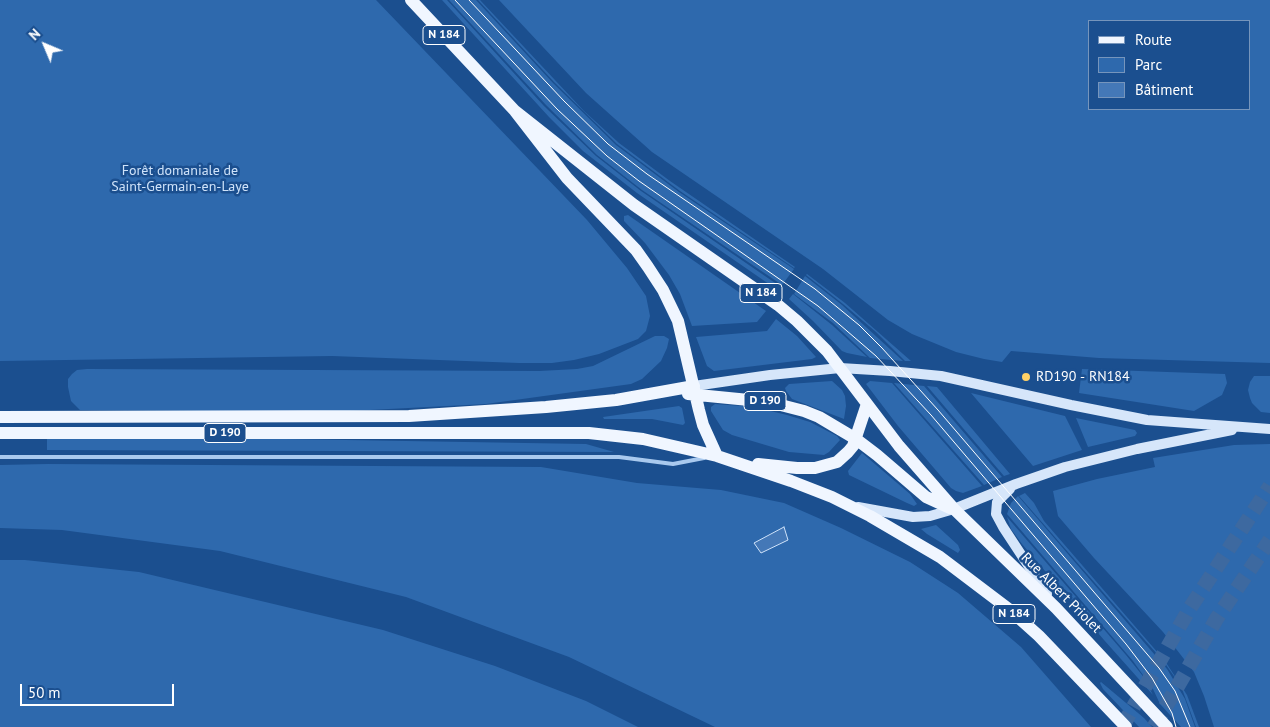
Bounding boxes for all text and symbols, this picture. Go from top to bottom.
north arrow [20,20,70,70]
legend [1088,20,1250,110]
text: N [25,25,44,44]
road number: N 184 [423,26,465,44]
text: Route [1135,30,1172,49]
text: Parc [1135,55,1162,74]
text: Bâtiment [1135,80,1193,99]
park label: Forêt domaniale de Saint-Germain-en-Laye [111,163,249,196]
road number: N 184 [740,284,782,302]
place label: RD190 - RN184 [1036,369,1130,385]
marker: RD190 - RN184 [1020,371,1032,383]
road number: D 190 [744,392,786,411]
road number: D 190 [204,423,246,442]
street label: Rue Albert Priolet [1017,549,1105,637]
road number: N 184 [993,604,1035,624]
scale bar [22,674,176,706]
text: 50 m [28,683,61,702]

